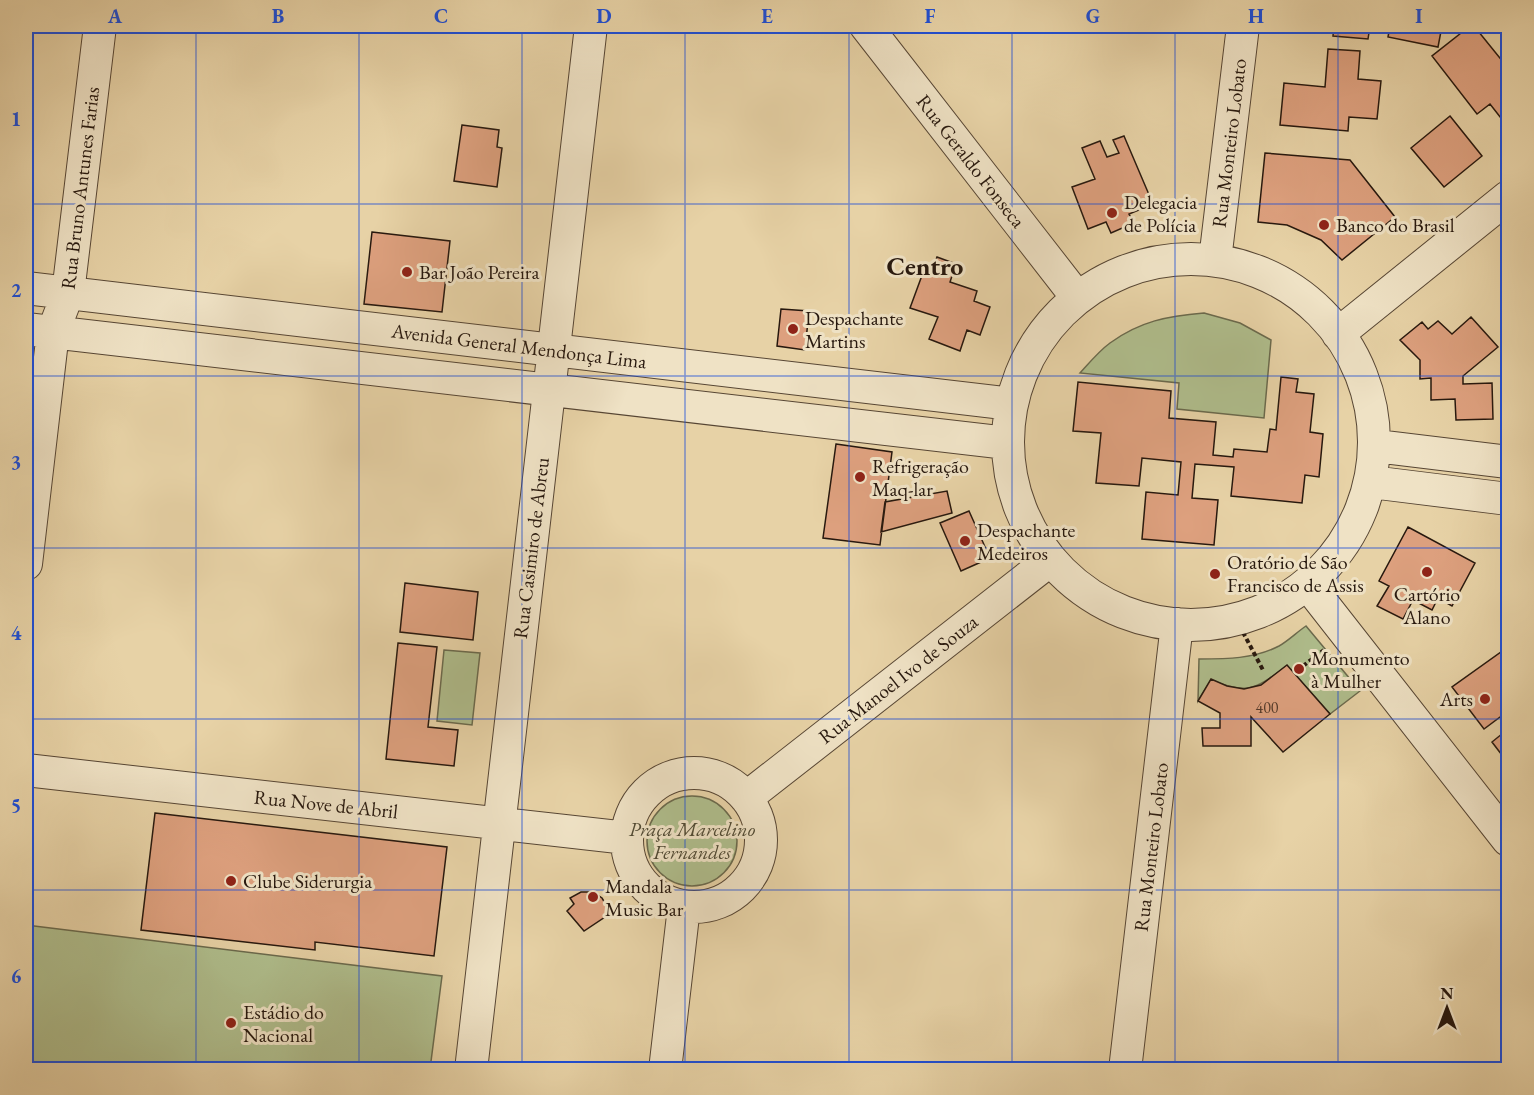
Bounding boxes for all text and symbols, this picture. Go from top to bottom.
text: A [107,3,123,29]
text: B [272,3,284,29]
text: C [434,3,448,29]
text: D [596,3,612,29]
text: E [761,3,773,29]
text: F [925,3,936,29]
text: G [1086,3,1100,29]
text: H [1248,3,1264,29]
text: I [1415,3,1423,29]
street label: Rua Monteiro Lobato [1206,57,1252,229]
street label: Rua Bruno Antunes Farias [55,85,105,291]
street label: Rua Geraldo Fonseca [911,89,1031,233]
text: 1 [11,106,21,132]
place label: Delegacia de Polícia [1124,189,1197,238]
marker: Delegacia de Polícia [1105,206,1119,220]
place label: Banco do Brasil [1336,212,1455,238]
marker: Banco do Brasil [1317,218,1331,232]
district label: Centro [887,249,963,283]
place label: Bar João Pereira [419,259,539,285]
marker: Bar João Pereira [400,265,414,279]
text: 2 [11,277,22,303]
place label: Despachante Martins [805,305,904,354]
street label: Avenida General Mendonça Lima [389,317,648,375]
marker: Despachante Martins [786,322,800,336]
text: 3 [11,449,21,475]
place label: Refrigeração Maq-lar [872,453,969,502]
street label: Rua Casimiro de Abreu [507,455,555,640]
marker: Refrigeração Maq-lar [853,470,867,484]
place label: Despachante Medeiros [977,517,1076,566]
marker: Despachante Medeiros [958,534,972,548]
place label: Oratório de São Francisco de Assis [1227,549,1364,598]
marker: Cartório Alano [1420,565,1434,579]
marker: Oratório de São Francisco de Assis [1208,567,1222,581]
place label: Cartório Alano [1394,581,1460,630]
street label: Rua Manoel Ivo de Souza [813,609,983,749]
text: 4 [11,620,22,646]
place label: Monumento à Mulher [1311,645,1410,694]
marker: Monumento à Mulher [1292,662,1306,676]
place label: Arts [1439,686,1473,712]
marker: Arts [1478,692,1492,706]
house number: 400 [1255,697,1279,718]
street label: Rua Monteiro Lobato [1128,761,1174,933]
street label: Rua Nove de Abril [253,784,400,825]
text: 5 [11,792,21,818]
park label: Praça Marcelino Fernandes [629,816,756,865]
place label: Clube Siderurgia [243,868,372,894]
place label: Mandala Music Bar [605,873,684,922]
marker: Clube Siderurgia [224,874,238,888]
marker: Mandala Music Bar [586,890,600,904]
text: 6 [11,963,22,989]
north arrow [1417,978,1477,1038]
text: N [1441,983,1454,1004]
place label: Estádio do Nacional [243,999,324,1048]
marker: Estádio do Nacional [224,1016,238,1030]

